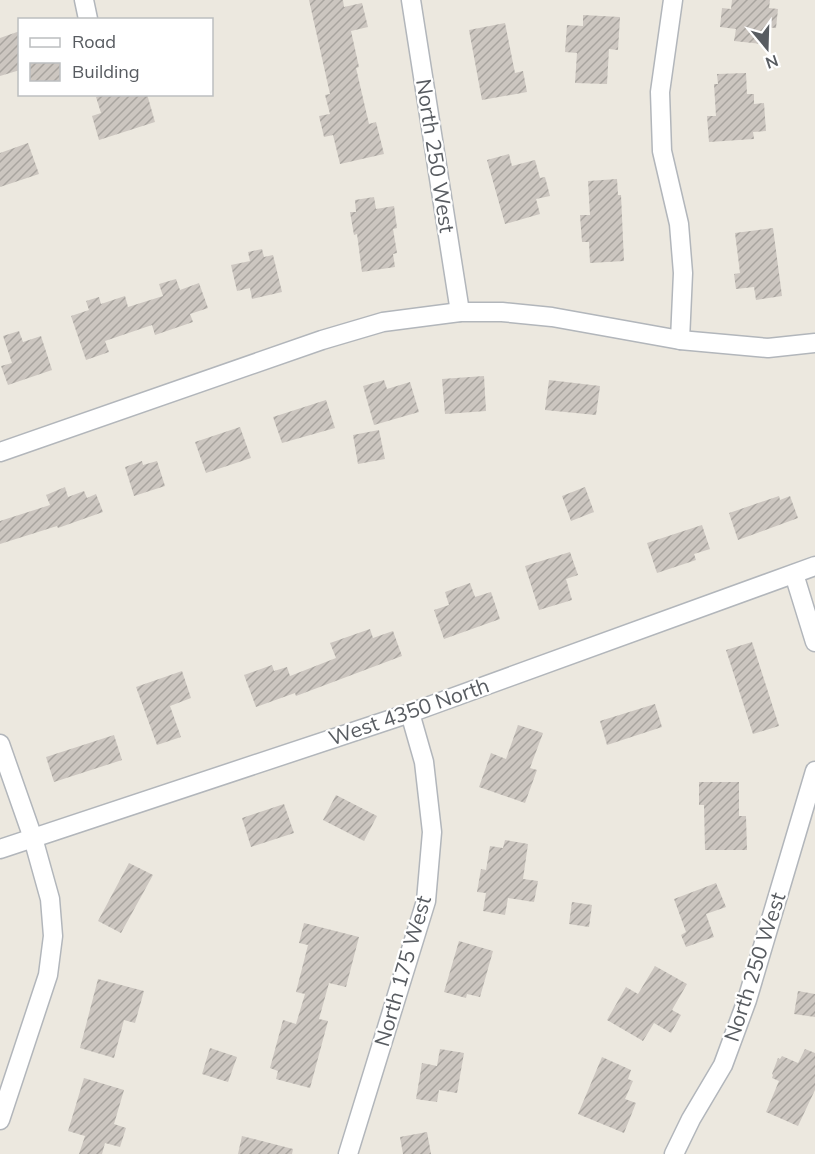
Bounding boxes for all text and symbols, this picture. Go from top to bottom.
legend [18,18,213,96]
north arrow [737,18,797,78]
text: Road [72,30,116,53]
text: N [763,51,781,74]
text: Building [72,60,140,83]
street label: North 250 West [411,77,461,235]
street label: West 4350 North [325,671,492,751]
street label: North 250 West [718,889,790,1045]
street label: North 175 West [368,892,436,1049]

